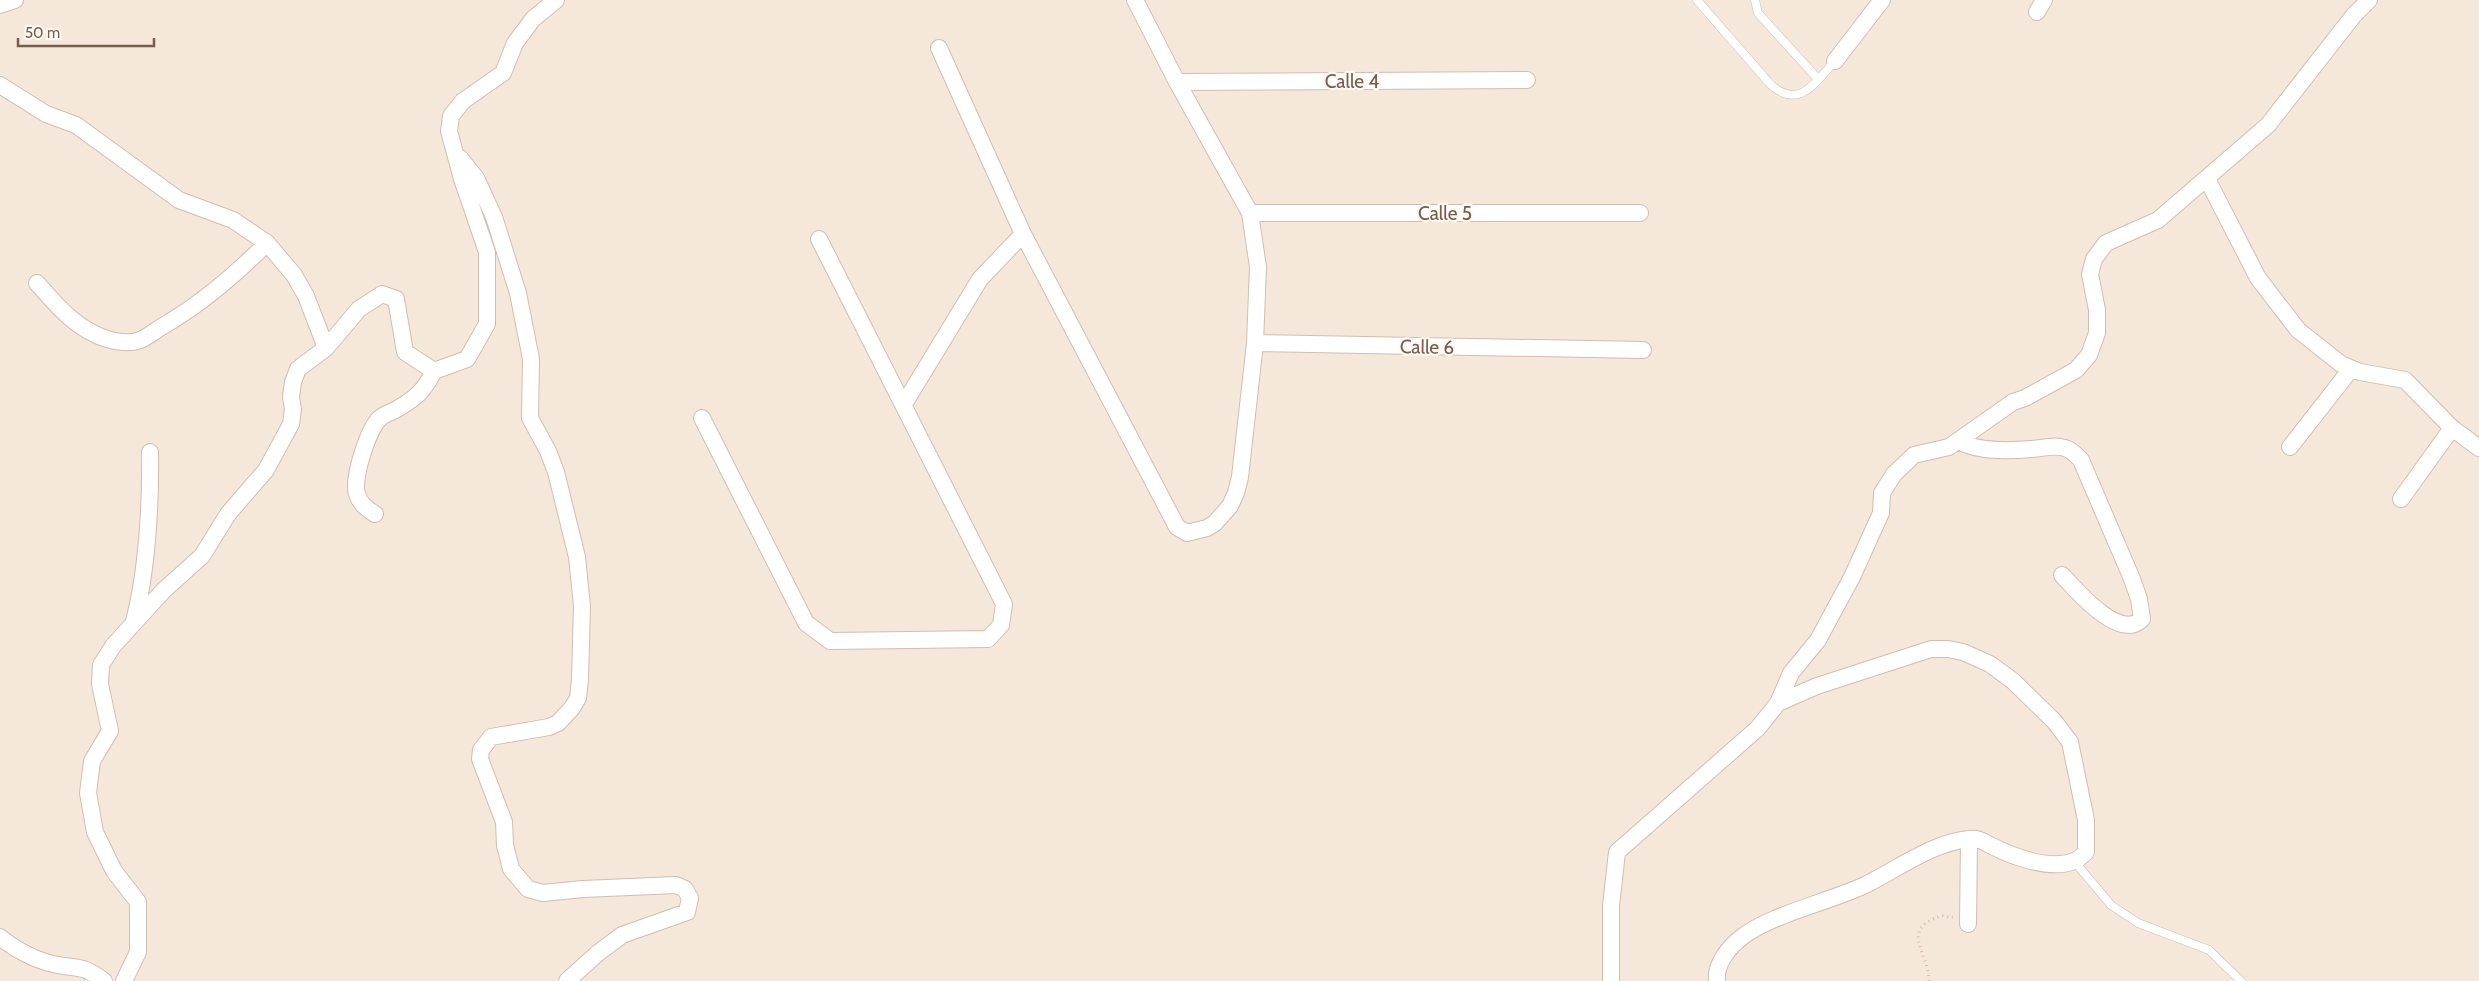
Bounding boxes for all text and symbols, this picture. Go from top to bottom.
scale bar [18,15,154,47]
text: 50 m [25,24,60,42]
street label: Calle 4 [1325,70,1379,93]
street label: Calle 5 [1418,202,1472,225]
street label: Calle 6 [1400,335,1454,359]

